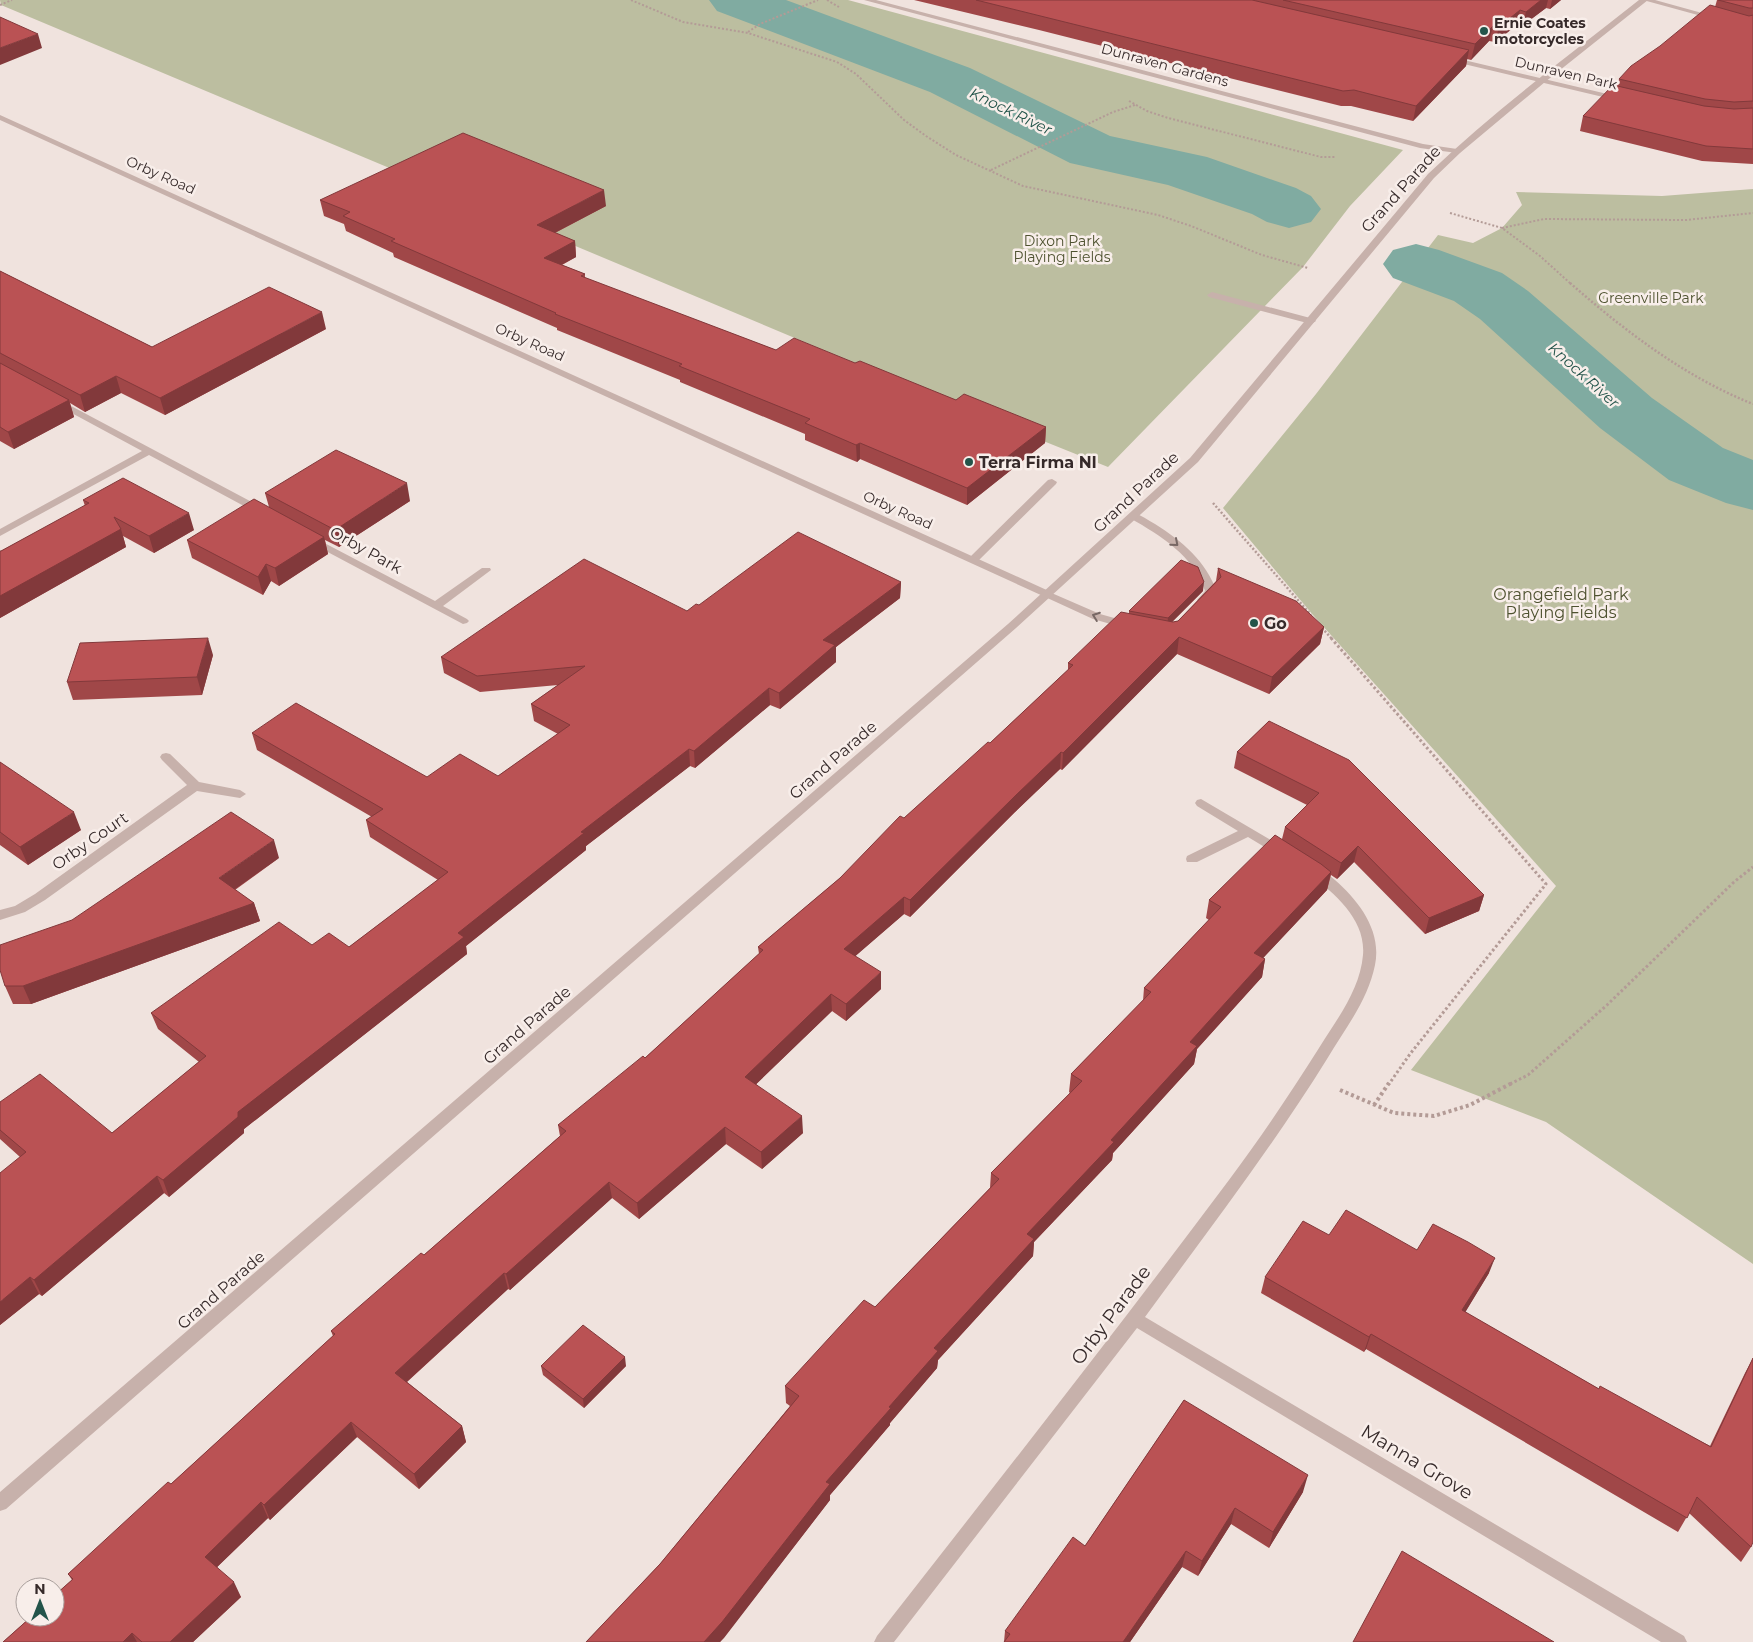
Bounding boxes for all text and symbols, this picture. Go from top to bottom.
place label: Ernie Coates motorcycles [1494,14,1586,48]
marker: Ernie Coates motorcycles [1478,25,1490,37]
street label: Dunraven Gardens [1099,39,1231,91]
street label: Dunraven Park [1513,52,1620,94]
water label: Knock River [967,83,1056,139]
street label: Grand Parade [1357,142,1445,236]
street label: Orby Road [123,152,199,198]
park label: Dixon Park Playing Fields [1013,232,1111,266]
park label: Greenville Park [1598,289,1704,307]
street label: Orby Road [492,319,568,365]
water label: Knock River [1545,338,1624,413]
street label: Grand Parade [1089,448,1183,536]
place label: Terra Firma NI [979,453,1097,472]
marker: Terra Firma NI [963,456,975,468]
street label: Orby Road [860,487,936,533]
street label: Orby Park [327,522,406,578]
one-way arrow [1169,537,1178,546]
park label: Orangefield Park Playing Fields [1493,585,1629,622]
one-way arrow [1092,612,1101,622]
place label: Go [1264,614,1287,633]
marker: Go [1248,617,1260,629]
street label: Grand Parade [785,717,881,803]
street label: Orby Court [48,808,132,874]
street label: Grand Parade [479,982,575,1068]
street label: Grand Parade [173,1247,269,1333]
street label: Orby Parade [1066,1261,1156,1369]
street label: Manna Grove [1357,1420,1477,1504]
north arrow [15,1577,65,1627]
text: N [34,1580,46,1598]

